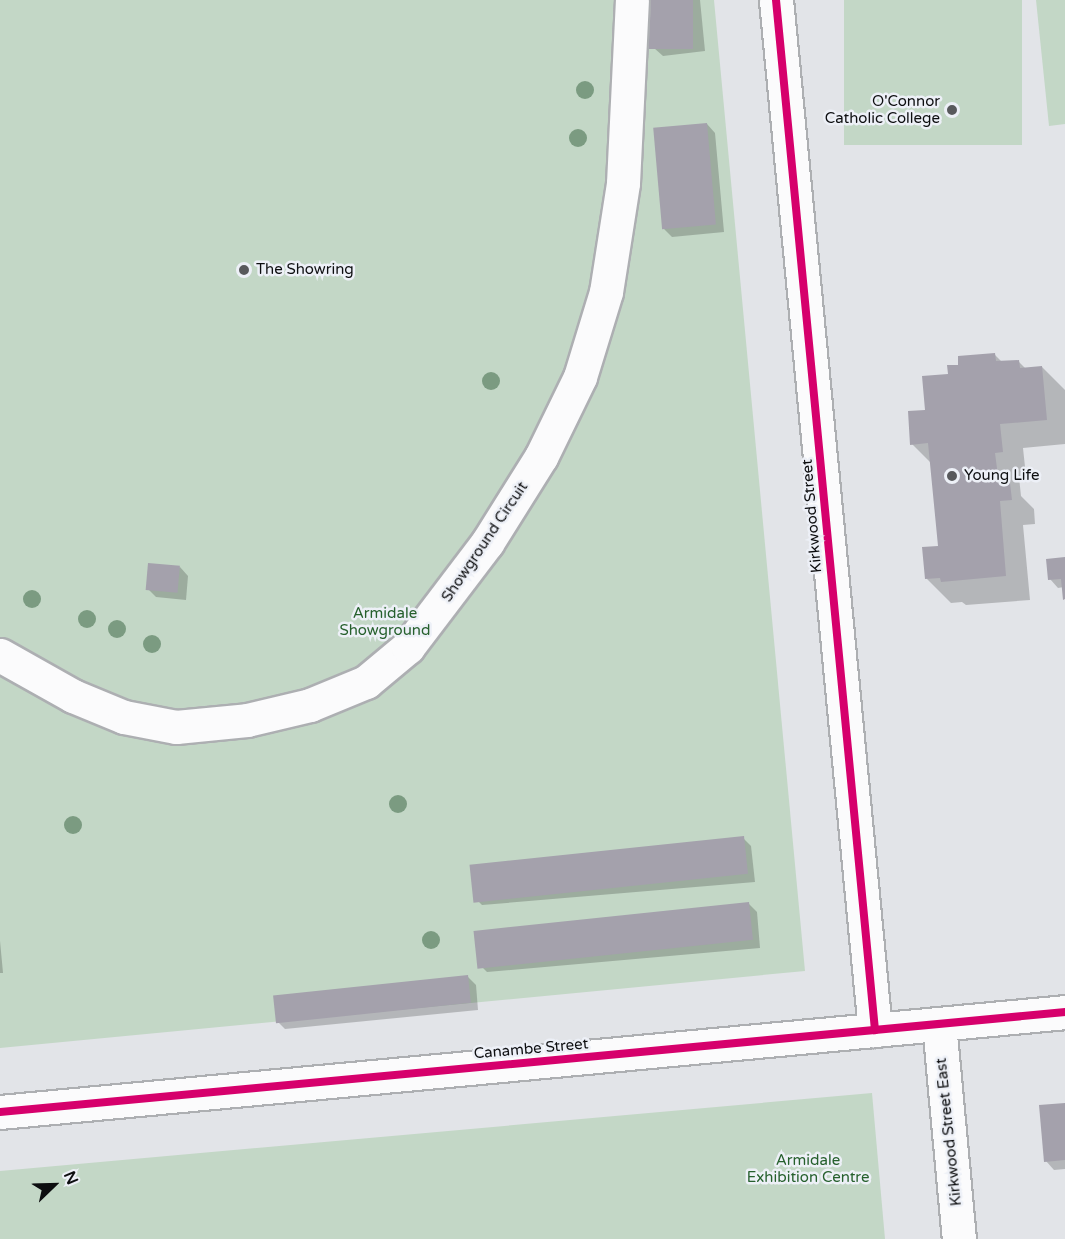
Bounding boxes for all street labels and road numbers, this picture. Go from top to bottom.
street label: Kirkwood Street [798,458,826,574]
street label: Showground Circuit [438,478,532,606]
street label: Canambe Street [473,1035,589,1063]
street label: Kirkwood Street East [932,1057,966,1207]

